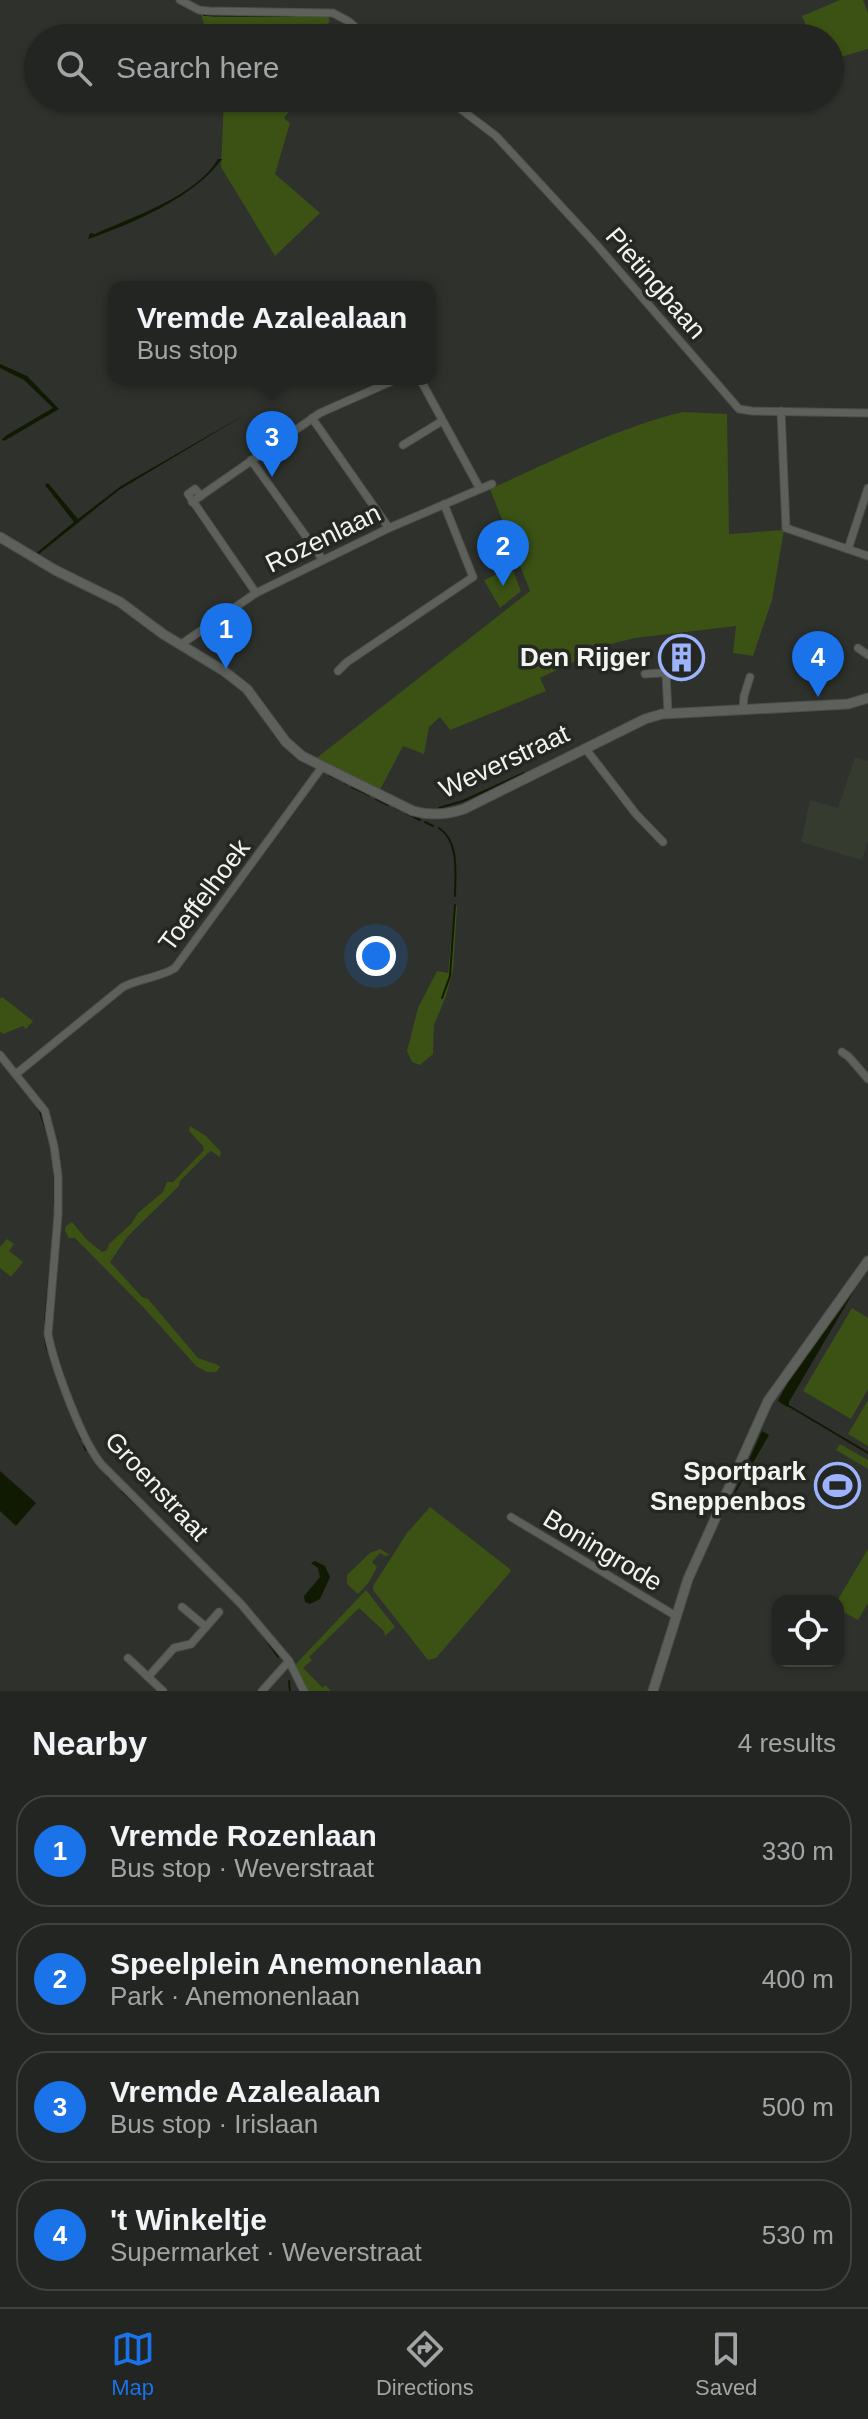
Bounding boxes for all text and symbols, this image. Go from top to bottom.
search box [24,24,844,112]
icon: search [52,46,96,90]
text: Search here [116,51,279,84]
street label: Pietingbaan [600,221,712,345]
popup [108,281,436,385]
text: Vremde Azalealaan [137,301,407,334]
text: Bus stop [137,335,238,365]
pin: 3 [246,411,298,477]
street label: Rozenlaan [261,497,385,579]
pin: 2 [477,520,529,586]
pin: 1 [200,603,252,669]
pin: 4 [792,631,844,697]
building icon: Den Rijger [657,633,705,681]
place label: Den Rijger [520,642,650,672]
street label: Weverstraat [434,718,574,804]
street label: Toeffelhoek [152,832,256,957]
your location [356,936,396,976]
street label: Groenstraat [99,1426,215,1547]
place label: Sportpark Sneppenbos [650,1456,807,1516]
sports icon: Sportpark Sneppenbos [813,1462,861,1510]
street label: Boningrode [538,1503,668,1597]
map controls [772,1595,844,1667]
button: locate [772,1595,844,1667]
text: Nearby [32,1724,147,1762]
text: 4 results [738,1728,836,1758]
text: Vremde Rozenlaan [110,1819,377,1852]
text: 1 [53,1836,67,1866]
text: 330 m [762,1836,834,1866]
text: Bus stop · Weverstraat [110,1853,374,1883]
text: Speelplein Anemonenlaan [110,1947,482,1980]
text: 2 [53,1964,67,1994]
text: 400 m [762,1964,834,1994]
text: Park · Anemonenlaan [110,1981,360,2011]
text: Vremde Azalealaan [110,2075,381,2108]
text: 3 [53,2092,67,2122]
text: 500 m [762,2092,834,2122]
text: Bus stop · Irislaan [110,2109,318,2139]
text: 't Winkeltje [110,2203,267,2236]
text: 4 [53,2220,67,2250]
text: 530 m [762,2220,834,2250]
text: Supermarket · Weverstraat [110,2237,422,2267]
tab: Map [111,2327,155,2401]
tab: Directions [376,2327,474,2401]
tab: Saved [695,2327,757,2401]

